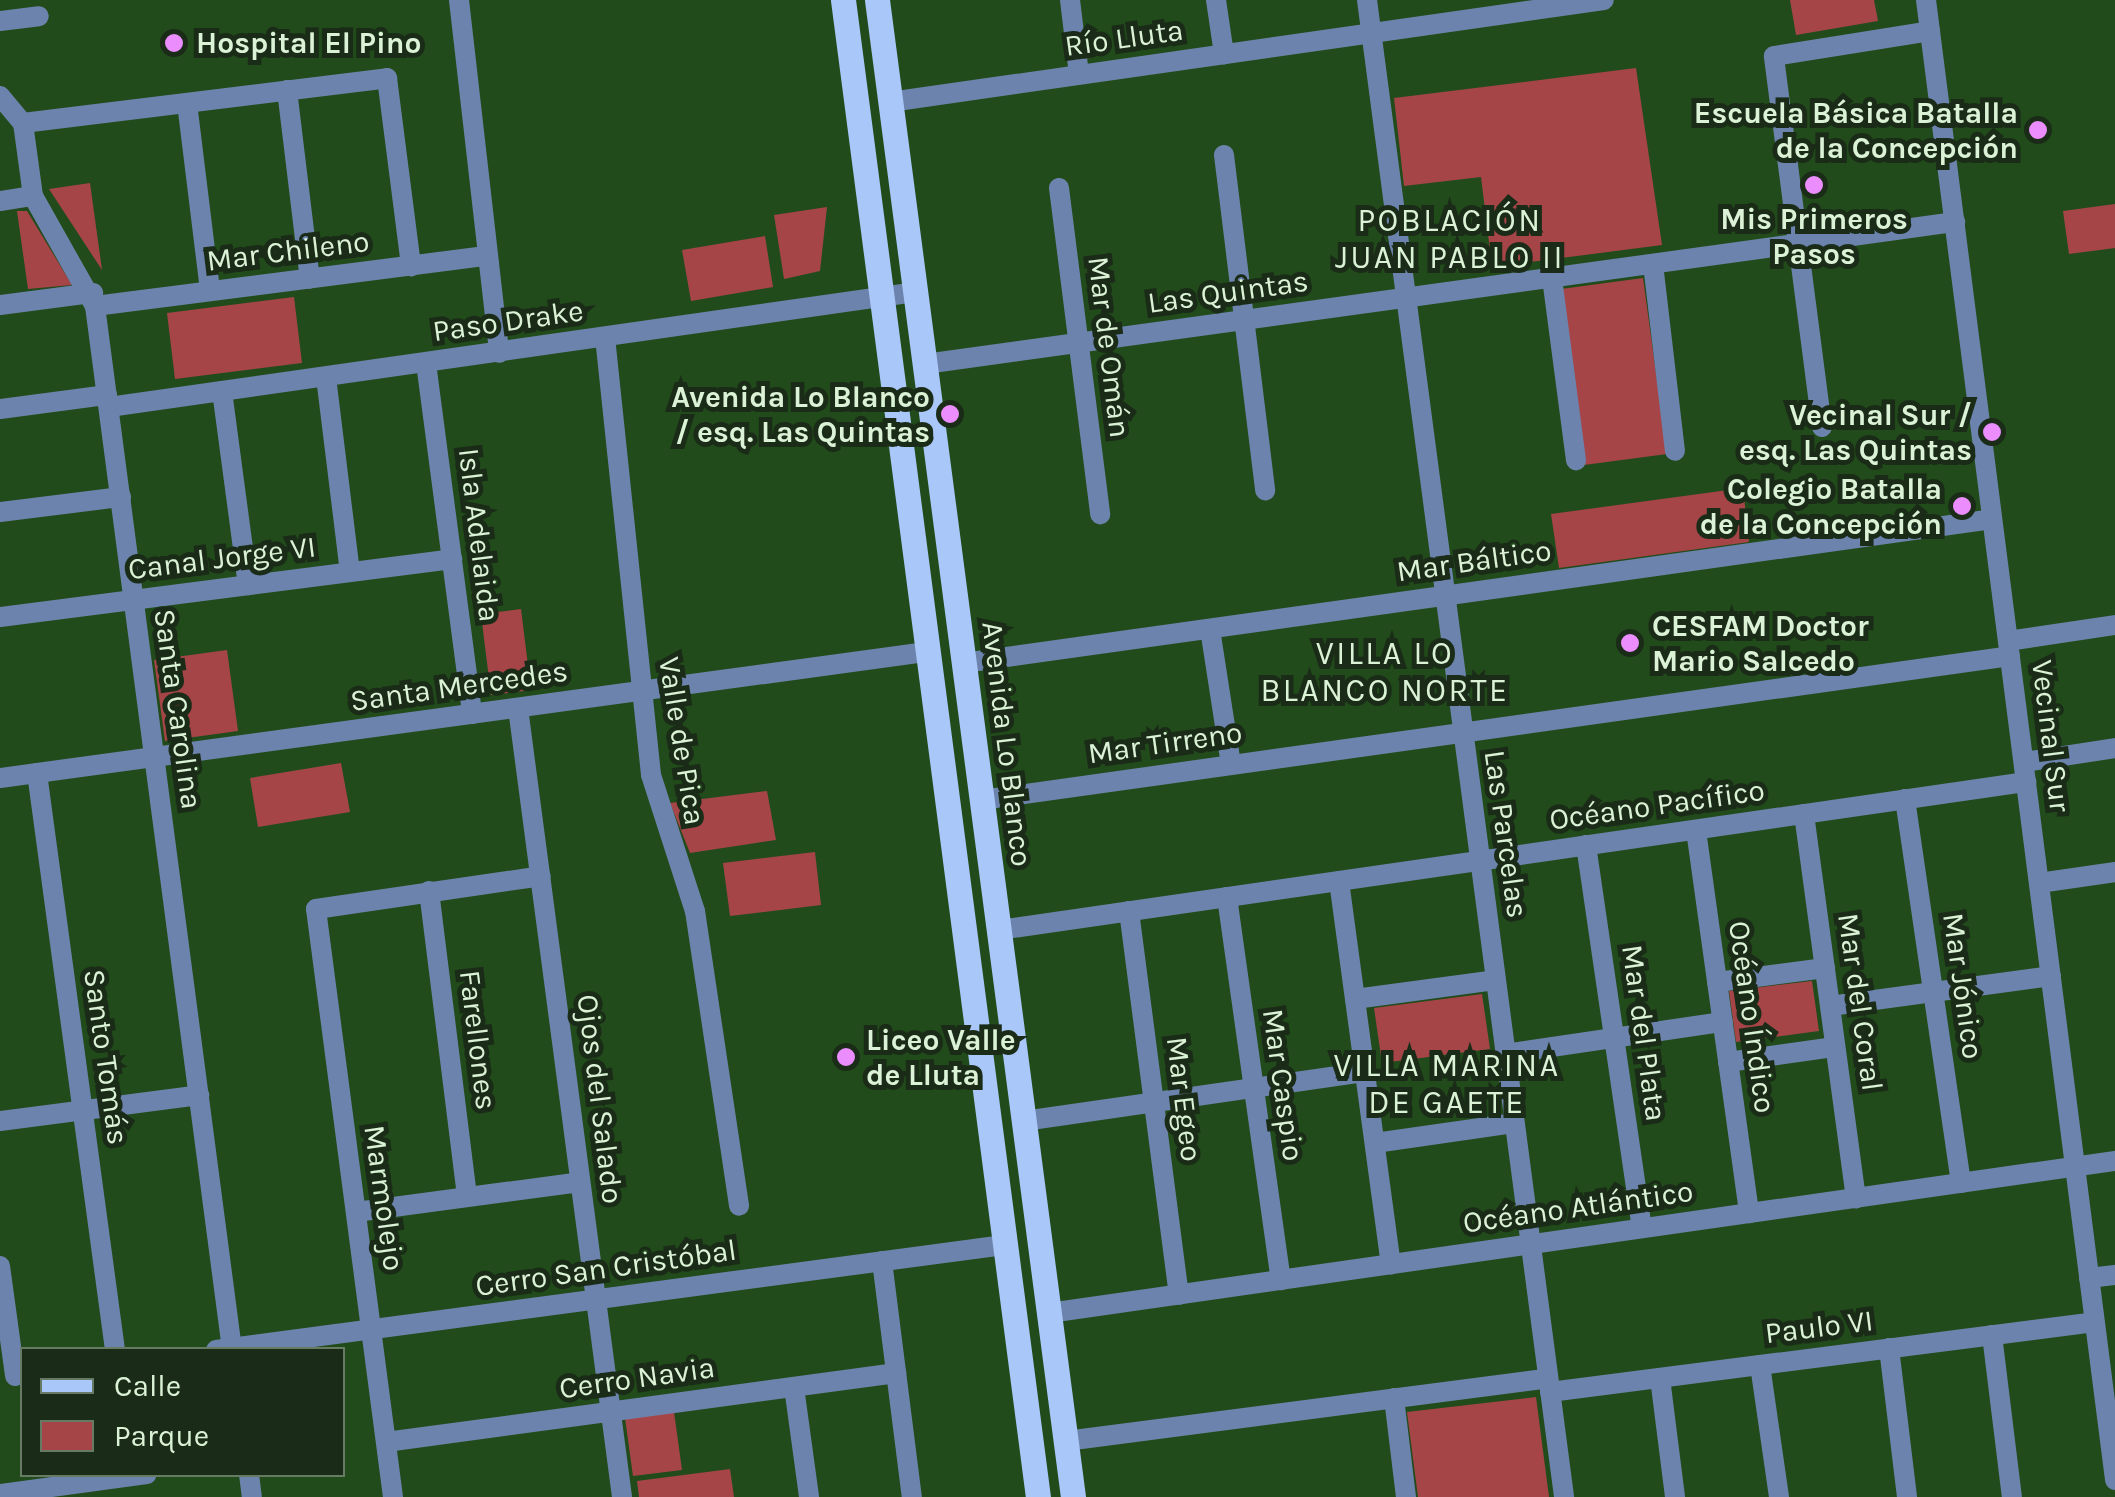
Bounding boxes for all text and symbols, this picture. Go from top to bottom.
street label: Río Lluta [1062,12,1186,64]
place label: Hospital El Pino [196,25,421,61]
marker: Hospital El Pino [161,30,187,56]
place label: Escuela Básica Batalla de la Concepción [1694,95,2018,166]
marker: Escuela Básica Batalla de la Concepción [2027,119,2049,141]
marker: Mis Primeros Pasos [1803,174,1825,196]
place label: Mis Primeros Pasos [1720,201,1908,272]
district label: POBLACIÓN JUAN PABLO II [1335,203,1565,278]
street label: Mar Chileno [205,223,371,279]
street label: Mar de Omán [1080,254,1138,440]
street label: Las Quintas [1145,263,1311,321]
street label: Paso Drake [430,293,586,349]
place label: Avenida Lo Blanco / esq. Las Quintas [671,379,930,450]
place label: Vecinal Sur / esq. Las Quintas [1739,397,1972,468]
marker: Avenida Lo Blanco / esq. Las Quintas [939,403,961,425]
marker: Vecinal Sur / esq. Las Quintas [1981,421,2003,443]
street label: Isla Adelaida [450,446,508,624]
place label: Colegio Batalla de la Concepción [1700,471,1942,542]
marker: Colegio Batalla de la Concepción [1951,495,1973,517]
street label: Canal Jorge VI [126,529,318,587]
street label: Mar Báltico [1394,532,1554,590]
street label: Santa Carolina [146,607,210,811]
place label: CESFAM Doctor Mario Salcedo [1652,608,1869,678]
street label: Avenida Lo Blanco [974,619,1040,869]
marker: CESFAM Doctor Mario Salcedo [1617,630,1643,656]
district label: VILLA LO BLANCO NORTE [1260,636,1510,711]
street label: Santa Mercedes [348,653,570,719]
street label: Valle de Pica [651,654,713,828]
street label: Vecinal Sur [2024,658,2078,814]
street label: Mar Tirreno [1086,714,1244,772]
street label: Las Parcelas [1476,748,1536,920]
street label: Océano Pacífico [1547,772,1767,838]
street label: Mar del Coral [1830,911,1890,1093]
street label: Mar Jónico [1935,911,1991,1061]
street label: Océano Índico [1721,919,1783,1115]
street label: Mar del Plata [1614,942,1674,1124]
street label: Santo Tomás [76,967,136,1147]
street label: Farellones [452,968,504,1112]
street label: Ojos del Salado [569,992,631,1206]
street label: Mar Caspio [1254,1007,1312,1163]
place label: Liceo Valle de Lluta [866,1022,1016,1092]
street label: Mar Egeo [1158,1035,1210,1163]
marker: Liceo Valle de Lluta [835,1046,857,1068]
district label: VILLA MARINA DE GAETE [1333,1048,1561,1123]
street label: Marmolejo [356,1123,412,1273]
street label: Océano Atlántico [1461,1173,1695,1241]
street label: Cerro San Cristóbal [473,1232,739,1304]
street label: Paulo VI [1763,1303,1875,1351]
legend [20,1347,345,1477]
street label: Cerro Navia [557,1349,717,1407]
text: Calle [114,1368,181,1404]
text: Parque [114,1418,209,1454]

